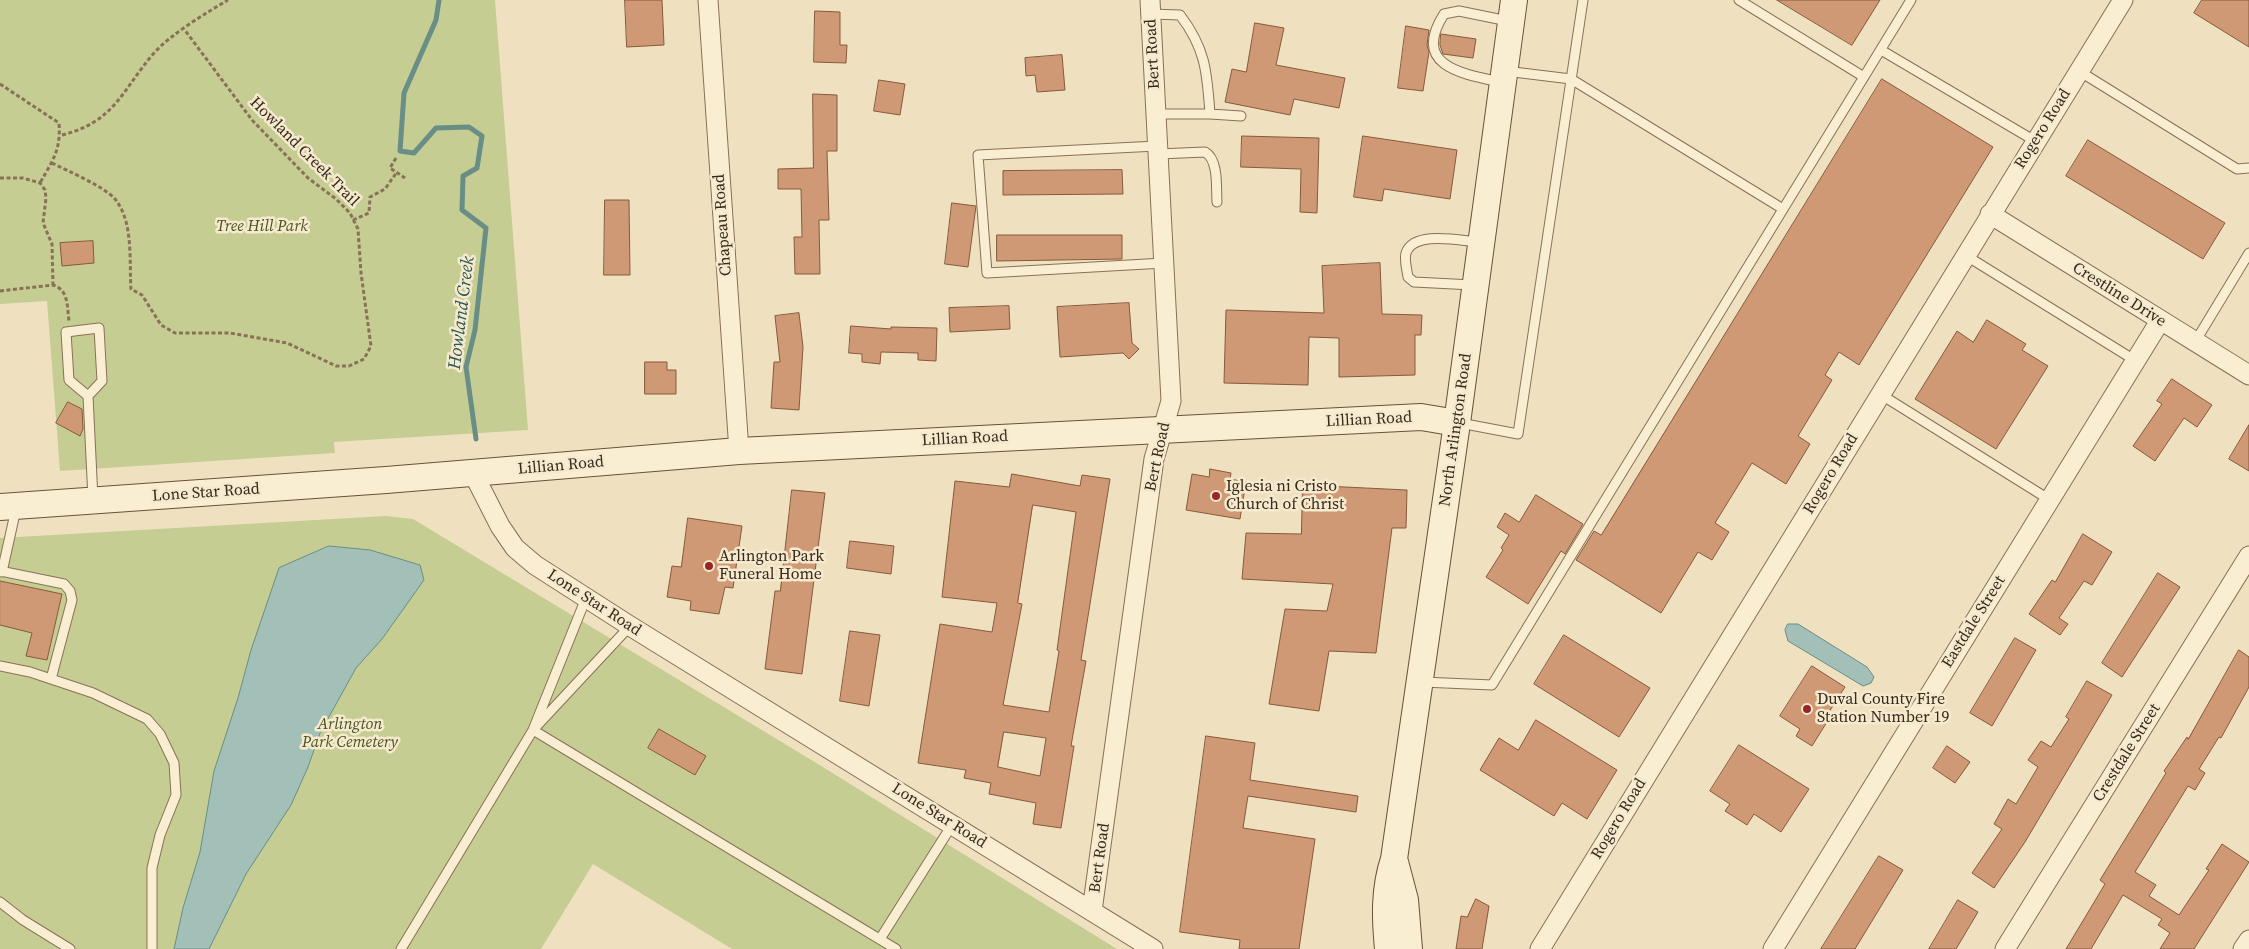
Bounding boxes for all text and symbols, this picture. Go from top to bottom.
street label: Bert Road [1142,18,1164,90]
street label: Rogero Road [2011,85,2075,173]
street label: Howland Creek Trail [245,93,363,211]
street label: Chapeau Road [710,173,736,277]
park label: Tree Hill Park [216,217,308,237]
water label: Howland Creek [444,255,480,371]
street label: Crestline Drive [2069,259,2169,331]
street label: North Arlington Road [1436,352,1476,508]
street label: Lillian Road [1325,408,1413,432]
street label: Bert Road [1141,421,1175,493]
street label: Lillian Road [921,427,1009,451]
street label: Rogero Road [1799,430,1863,518]
street label: Lillian Road [517,453,605,479]
place label: Iglesia ni Cristo Church of Christ [1226,477,1344,515]
street label: Lone Star Road [151,480,261,506]
marker: Iglesia ni Cristo Church of Christ [1210,490,1222,502]
place label: Arlington Park Funeral Home [719,547,824,585]
marker: Arlington Park Funeral Home [703,560,715,572]
street label: Lone Star Road [544,566,644,640]
street label: Eastdale Street [1938,572,2010,672]
place label: Duval County Fire Station Number 19 [1817,690,1950,728]
street label: Crestdale Street [2089,700,2165,806]
marker: Duval County Fire Station Number 19 [1801,703,1813,715]
park label: Arlington Park Cemetery [302,715,398,753]
street label: Rogero Road [1587,775,1651,863]
street label: Lone Star Road [888,779,990,853]
street label: Bert Road [1086,822,1114,894]

